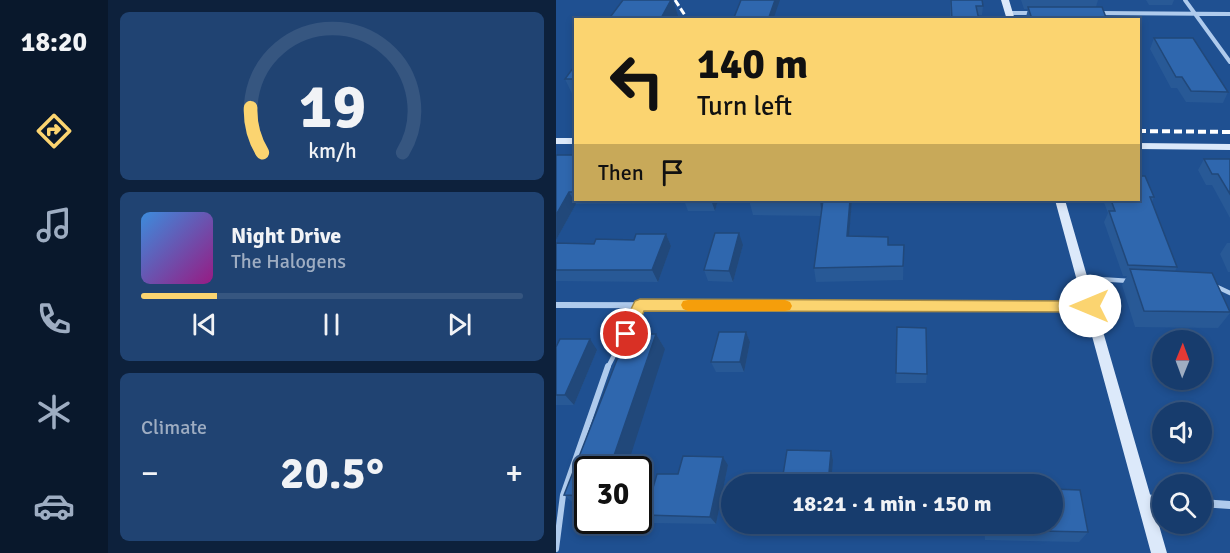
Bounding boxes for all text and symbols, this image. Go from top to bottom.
text: 18:20 [21,26,87,59]
text: 140 m [697,39,808,90]
icon: left [598,42,676,120]
text: 19 [298,68,366,145]
text: Turn left [697,90,792,123]
icon: directions [33,110,75,152]
text: km/h [308,139,356,165]
icon: arrive [656,156,689,189]
text: Then [598,159,644,186]
icon: music [33,204,75,246]
text: Night Drive [231,222,341,249]
text: The Halogens [231,249,346,274]
position arrow [1058,274,1122,338]
icon: phone [33,298,75,340]
icon: previous [188,308,221,341]
icon: pause [315,308,348,341]
icon: next [443,308,476,341]
pin [600,308,651,359]
icon: arrive [609,317,642,350]
north arrow [1152,330,1212,390]
map controls [1152,330,1212,534]
icon: climate [33,391,75,433]
button: sound [1152,402,1212,462]
text: Climate [141,415,207,440]
text: 20.5° [280,446,384,501]
text: − [141,453,159,494]
text: + [505,453,523,494]
speed limit sign: 30 [574,456,652,534]
button: search [1152,474,1212,534]
icon: car [33,485,75,527]
text: 18:21 · 1 min · 150 m [792,490,992,517]

